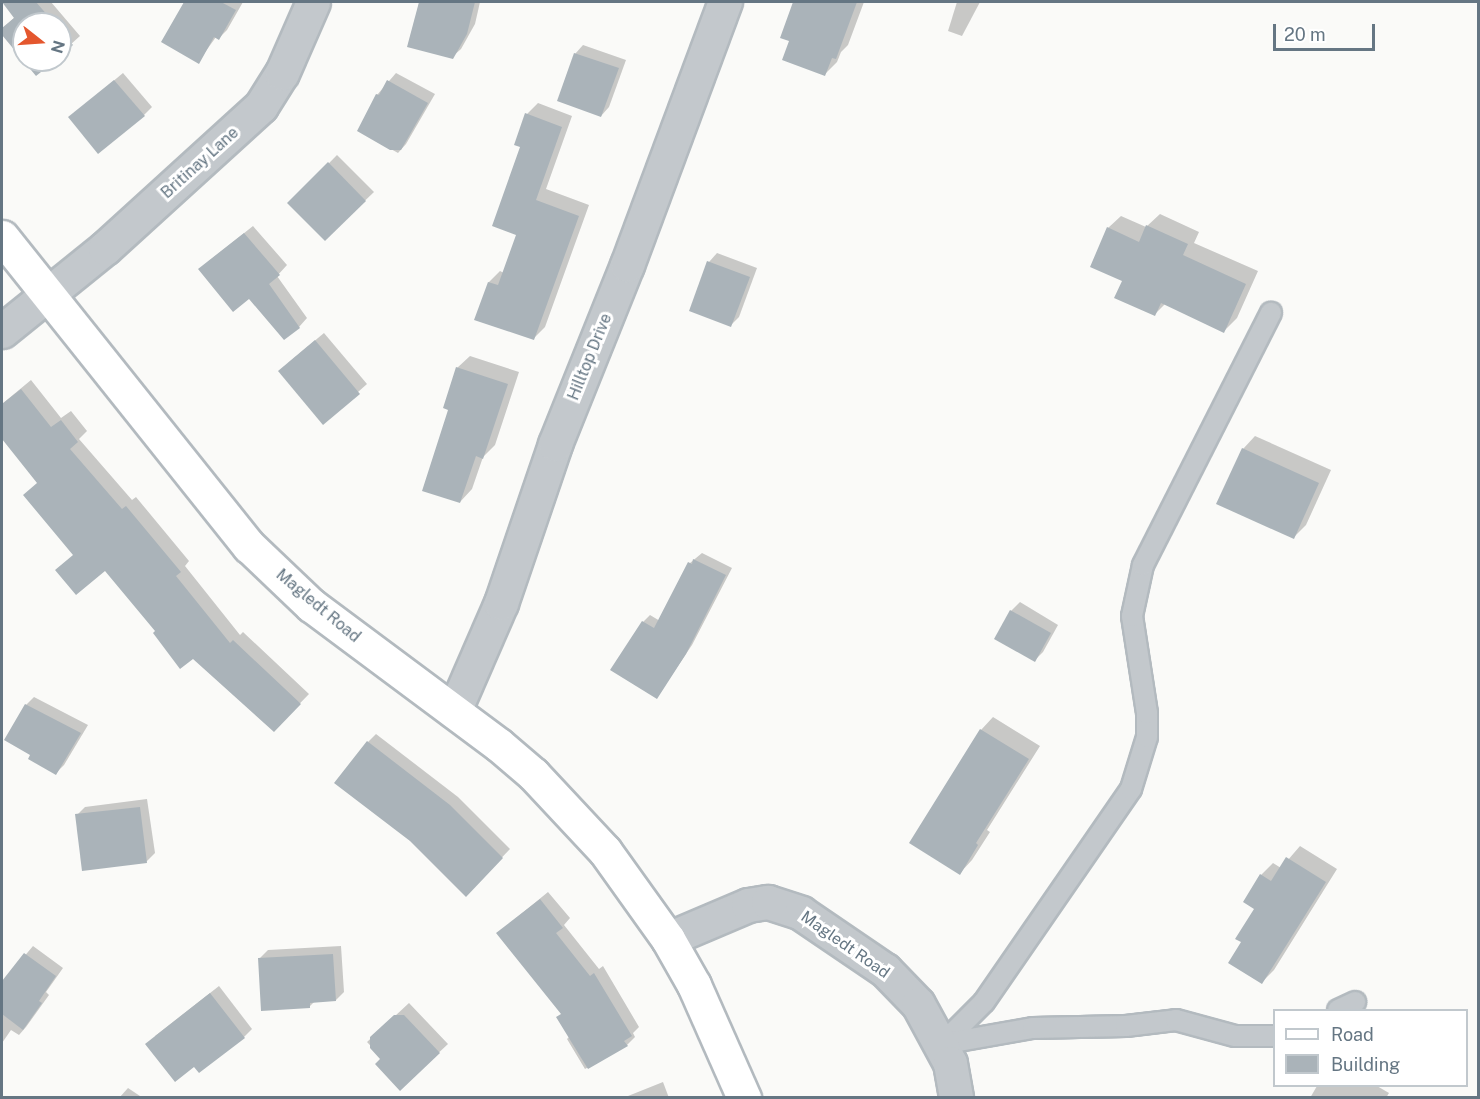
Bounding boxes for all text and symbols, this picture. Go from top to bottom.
north arrow [12,12,72,72]
scale bar [1276,12,1378,50]
text: 20 m [1284,24,1326,45]
text: N [47,38,69,56]
street label: Britinay Lane [157,123,243,203]
street label: Hilltop Drive [564,311,616,403]
street label: Magledt Road [272,565,364,647]
street label: Magledt Road [797,907,893,983]
legend [1273,1009,1468,1087]
text: Road [1331,1024,1374,1045]
text: Building [1331,1054,1400,1075]

